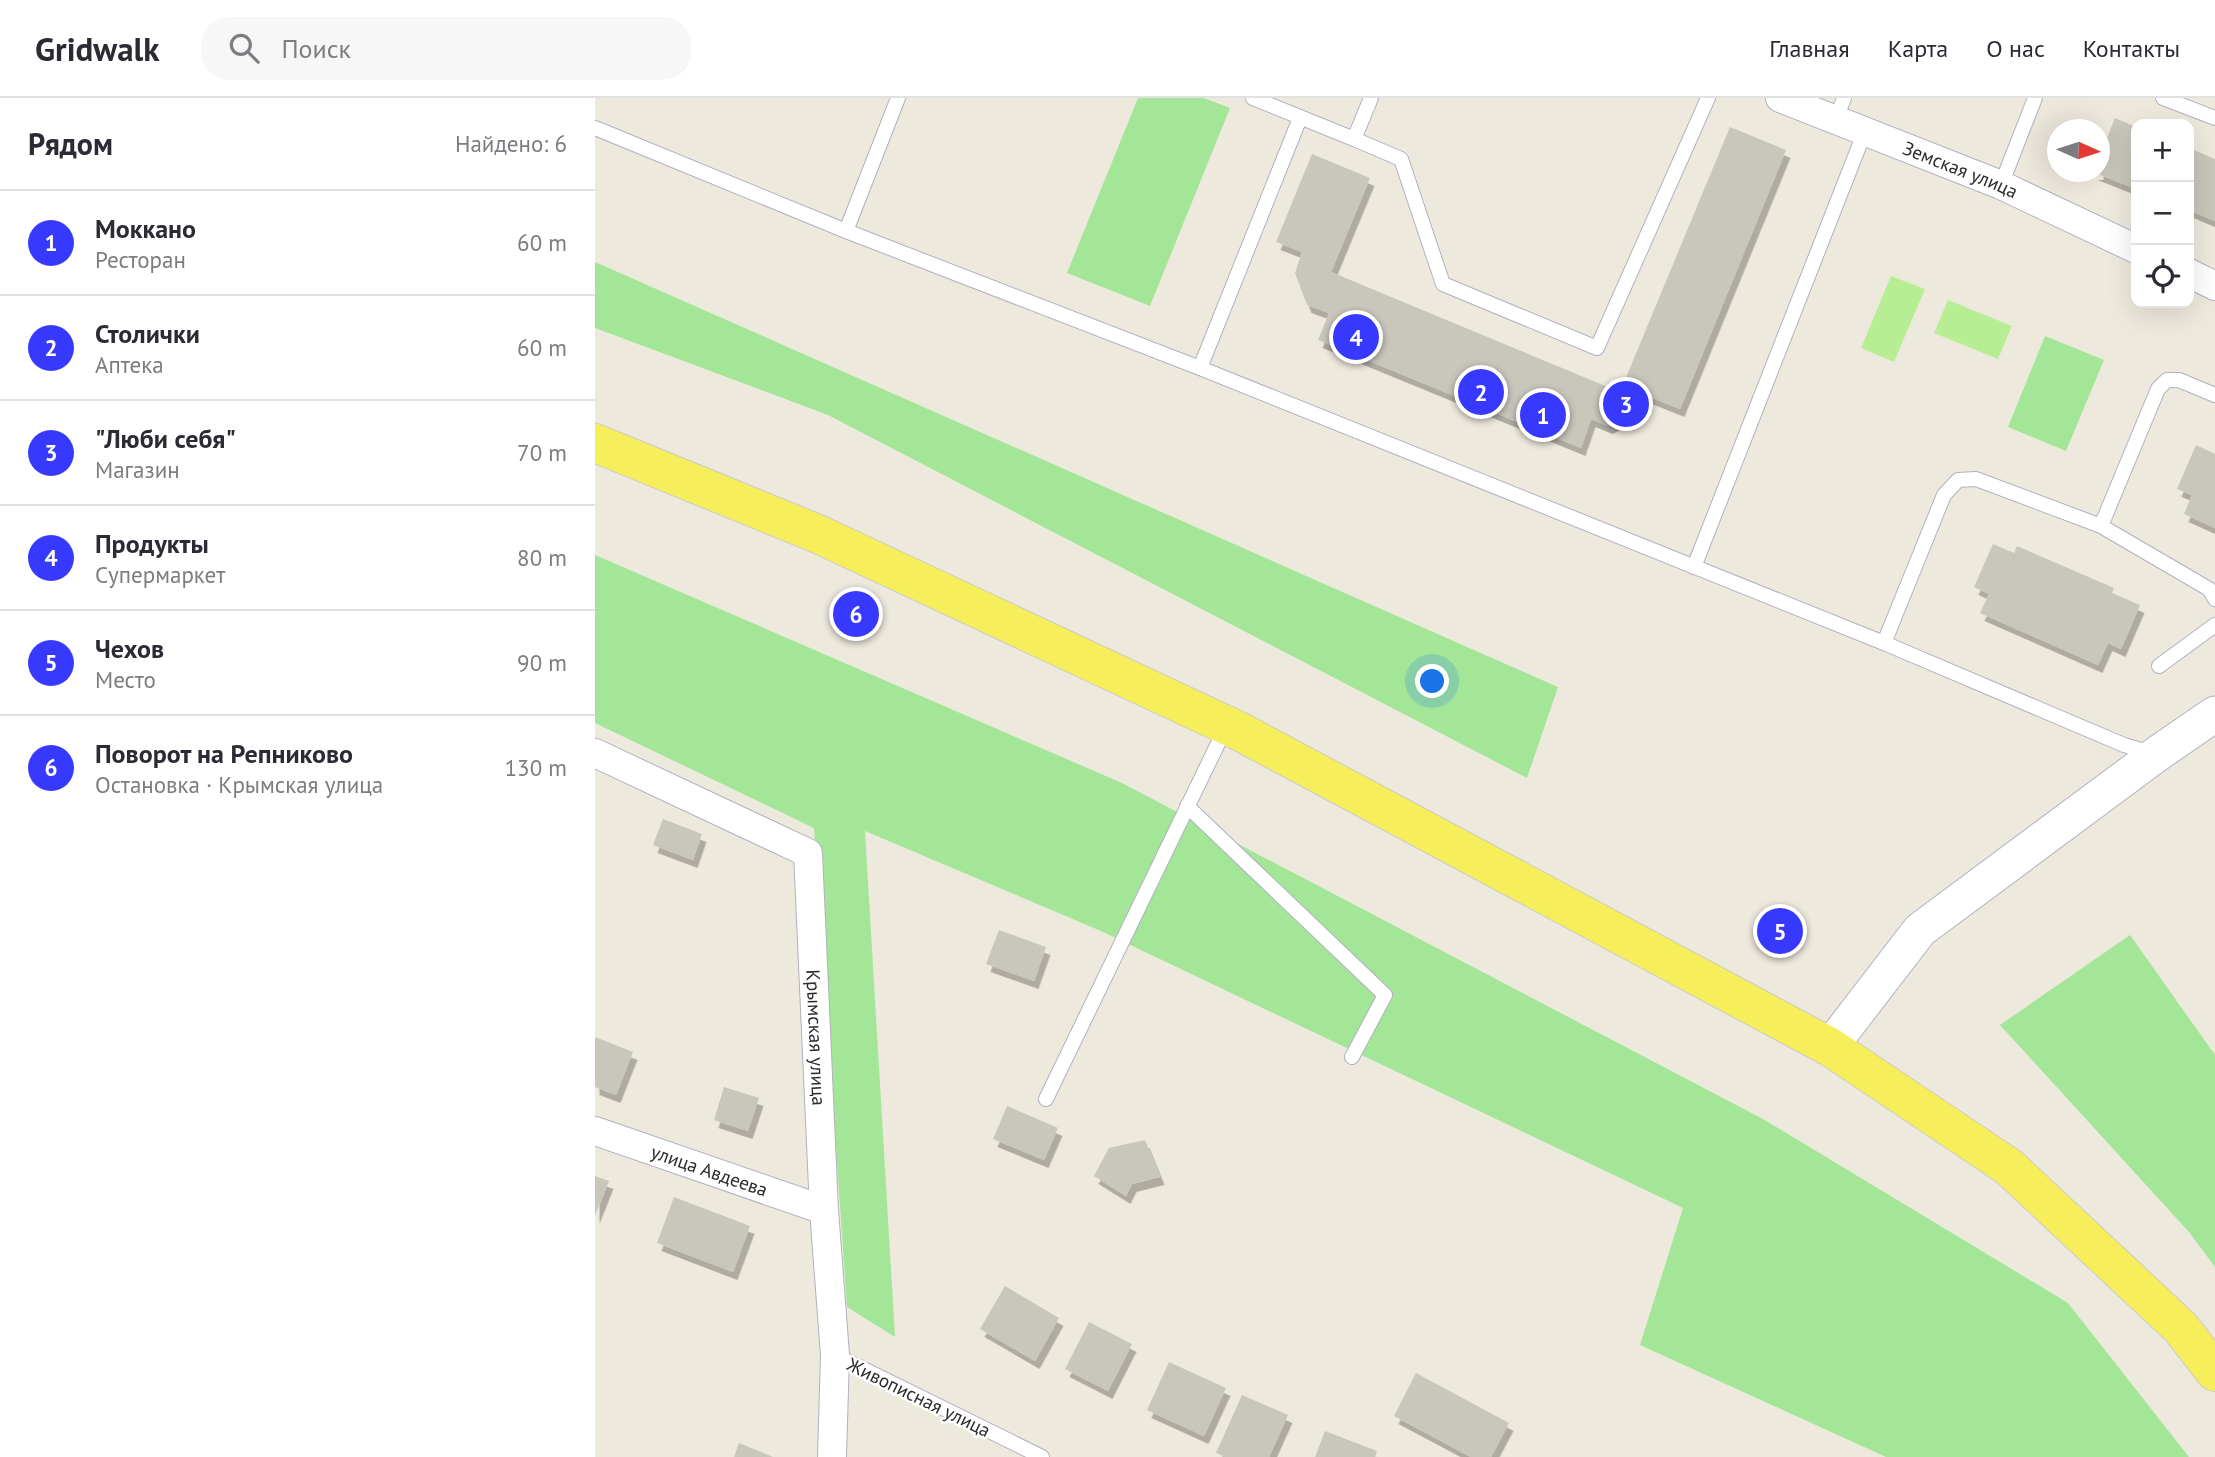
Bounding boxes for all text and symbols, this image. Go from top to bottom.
search box [201,17,691,80]
text: Gridwalk [35,27,159,70]
icon: search [225,29,263,67]
text: Поиск [281,32,351,65]
text: Главная [1769,33,1850,64]
text: Карта [1888,33,1948,64]
text: О нас [1986,33,2045,64]
text: Контакты [2083,33,2180,64]
north arrow [2047,119,2110,182]
map controls [2131,119,2194,308]
button: + [2131,119,2194,182]
text: Рядом [28,124,113,163]
text: Найдено: 6 [455,129,567,158]
street label: Земская улица [1899,136,2022,203]
button: − [2131,182,2194,245]
text: Моккано [95,212,196,245]
text: 1 [44,228,58,257]
text: 60 m [517,228,567,257]
text: Ресторан [95,245,186,274]
button: locate [2131,245,2194,308]
pin: 4 [1333,311,1379,363]
text: Столички [95,317,200,350]
text: 2 [44,333,58,362]
text: 60 m [517,333,567,362]
text: Аптека [95,350,164,379]
pin: 2 [1458,366,1504,418]
pin: 3 [1603,378,1649,430]
pin: 1 [1520,389,1566,441]
text: "Люби себя" [95,422,236,455]
text: 3 [44,438,58,467]
text: 70 m [517,438,567,467]
text: Магазин [95,455,180,484]
text: Продукты [95,527,209,560]
text: 4 [44,543,58,572]
text: 80 m [517,543,567,572]
text: Супермаркет [95,560,225,589]
pin: 6 [833,588,879,640]
text: Чехов [95,632,164,665]
text: 5 [44,648,58,677]
text: 90 m [517,648,567,677]
your location [1415,664,1449,698]
text: Место [95,665,156,694]
text: Поворот на Репниково [95,737,353,770]
text: 6 [44,753,58,782]
text: 130 m [505,753,567,782]
text: Остановка · Крымская улица [95,770,383,799]
pin: 5 [1757,905,1803,957]
street label: Крымская улица [801,969,831,1106]
street label: улица Авдеева [648,1139,771,1202]
street label: Живописная улица [842,1351,995,1442]

